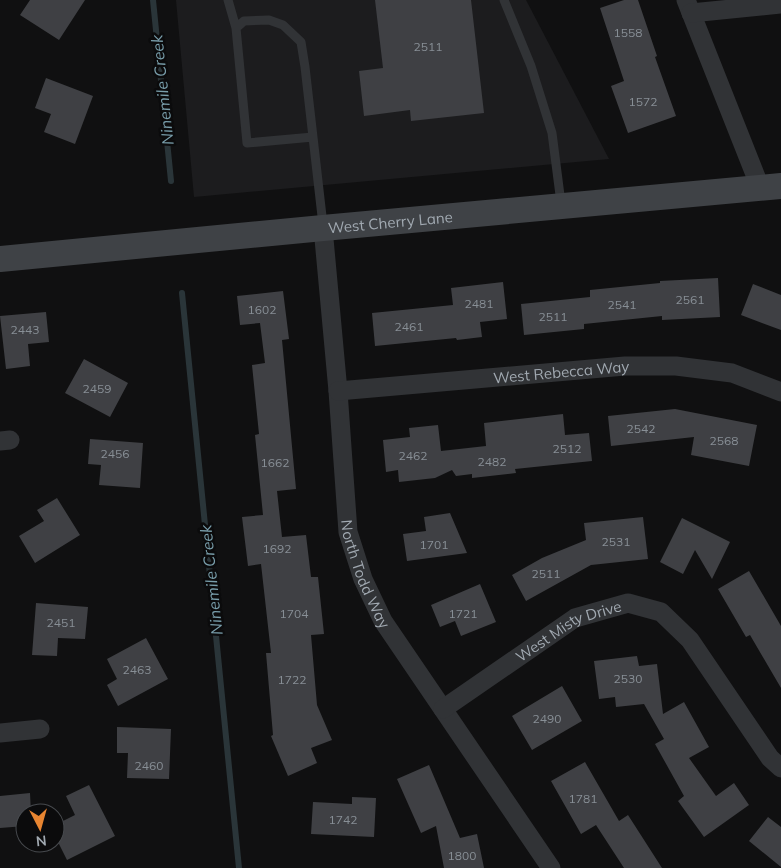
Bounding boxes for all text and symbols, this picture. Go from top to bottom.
house number: 1558 [614,25,642,40]
water label: Ninemile Creek [146,33,178,146]
house number: 2511 [414,39,442,54]
house number: 1572 [629,94,657,109]
street label: West Cherry Lane [327,207,453,237]
house number: 2561 [676,292,704,307]
house number: 2481 [465,296,493,311]
house number: 2541 [608,297,636,312]
house number: 1602 [248,302,276,317]
house number: 2511 [539,309,567,324]
house number: 2461 [395,319,423,334]
house number: 2443 [11,322,39,337]
street label: West Rebecca Way [492,357,629,387]
house number: 2459 [83,381,111,396]
house number: 2542 [627,421,655,436]
house number: 2568 [710,433,738,448]
house number: 2512 [553,441,581,456]
house number: 2456 [101,446,129,461]
house number: 2462 [399,448,427,463]
house number: 2482 [478,454,506,469]
house number: 1662 [261,455,289,470]
street label: North Todd Way [338,519,395,632]
water label: Ninemile Creek [195,523,227,636]
house number: 2531 [602,534,630,549]
house number: 1701 [420,537,448,552]
house number: 1692 [263,541,291,556]
house number: 2511 [532,566,560,581]
street label: West Misty Drive [512,596,623,666]
house number: 1704 [280,606,308,621]
house number: 1721 [449,606,477,621]
house number: 2451 [47,615,75,630]
house number: 2463 [123,662,151,677]
house number: 2530 [614,671,642,686]
house number: 1722 [278,672,306,687]
house number: 2490 [533,711,561,726]
house number: 2460 [135,758,163,773]
house number: 1781 [569,791,597,806]
north arrow [15,803,65,853]
house number: 1742 [329,812,357,827]
text: N [35,831,48,850]
house number: 1800 [448,848,476,863]

